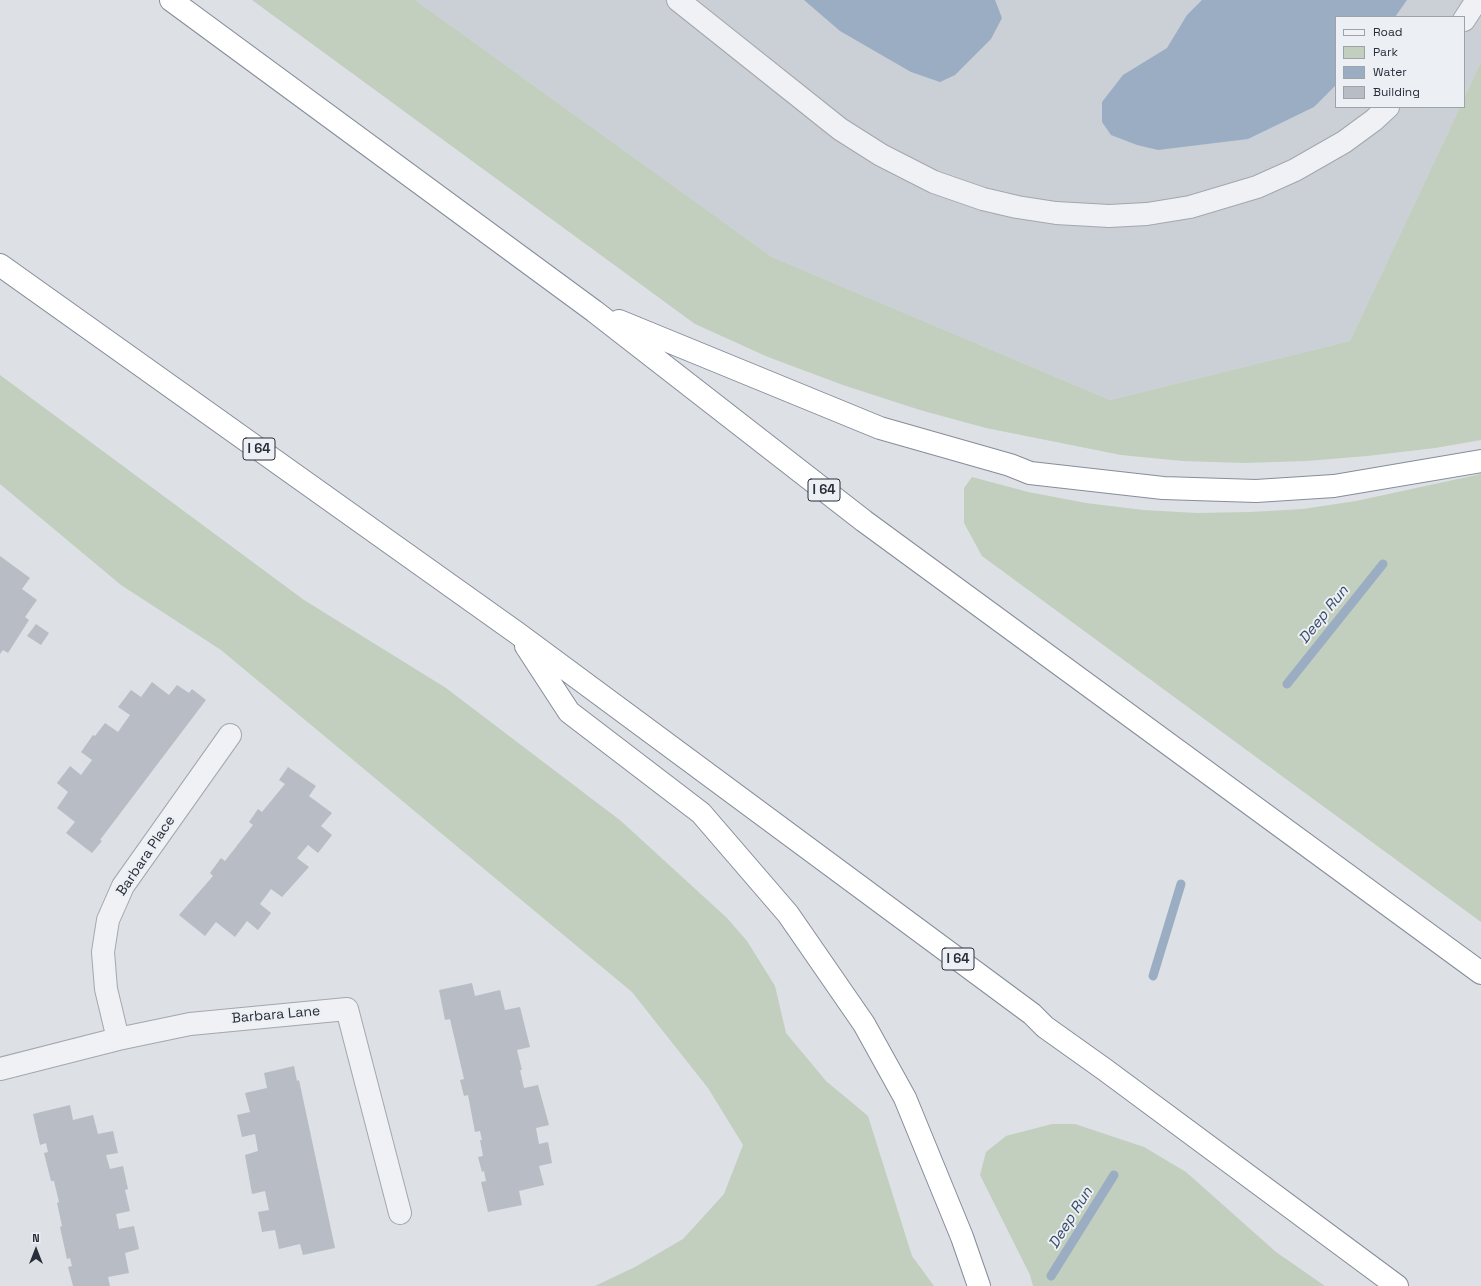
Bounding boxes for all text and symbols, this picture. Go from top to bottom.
legend [1335,16,1465,108]
text: Road [1373,24,1402,40]
text: Park [1373,44,1398,60]
text: Water [1373,64,1407,80]
text: Building [1373,84,1420,100]
road number: I 64 [243,438,275,460]
road number: I 64 [808,479,840,501]
water label: Deep Run [1295,583,1353,647]
street label: Barbara Place [113,813,179,899]
road number: I 64 [942,948,974,970]
street label: Barbara Lane [231,1003,321,1027]
water label: Deep Run [1045,1184,1097,1252]
north arrow [16,1230,56,1270]
text: N [32,1231,40,1245]

